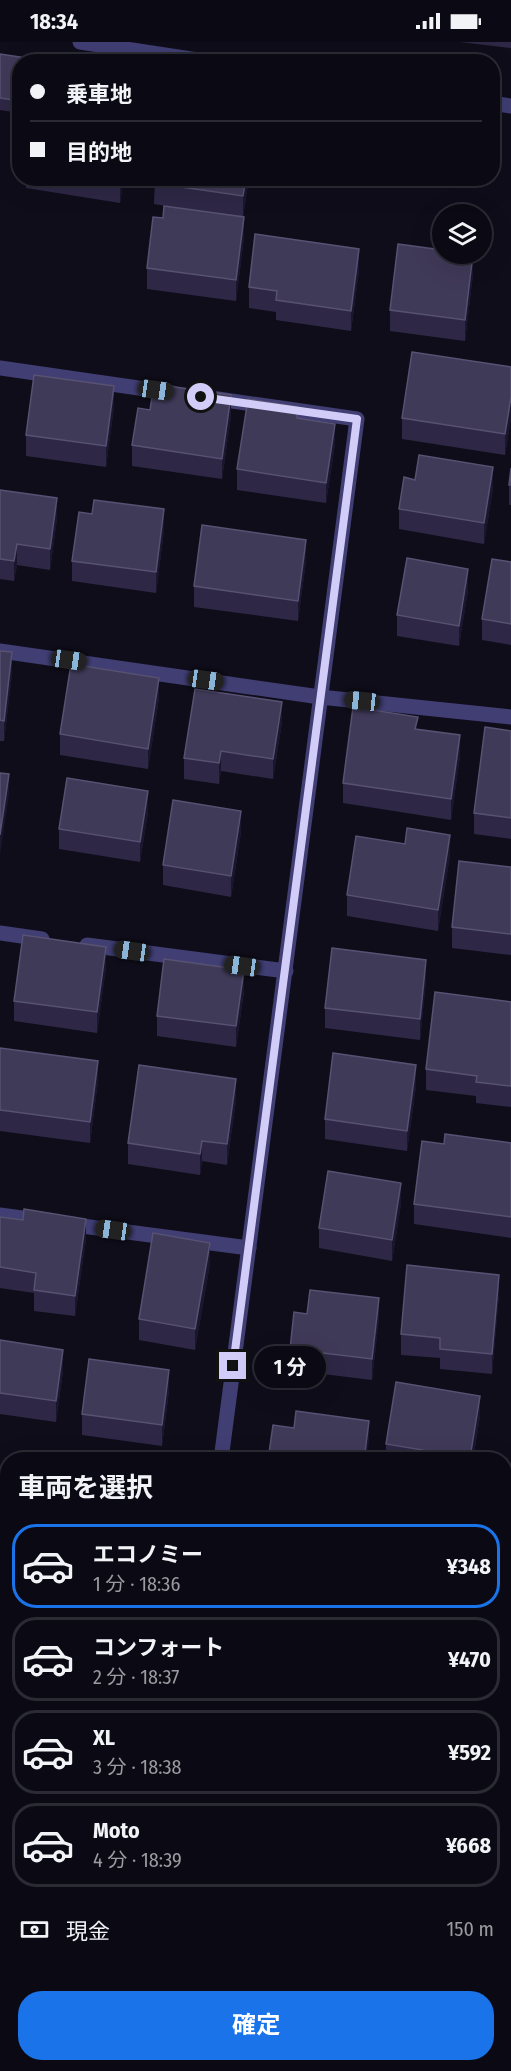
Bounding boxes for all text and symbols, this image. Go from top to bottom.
text: 18:34 [30,8,78,35]
text: 乗車地 [66,81,132,108]
text: 目的地 [66,139,132,166]
map controls [432,204,492,264]
button: layers [432,204,492,264]
car [137,379,175,401]
route start [187,383,214,410]
car [50,649,88,671]
car [187,669,225,691]
car [343,690,381,712]
car [113,940,151,962]
car [223,955,261,977]
car [94,1219,132,1241]
callout: 1 分 [254,1345,326,1387]
route end [219,1352,246,1379]
text: 1 分 [274,1355,306,1379]
text: 車両を選択 [18,1472,153,1504]
icon: car [21,1539,75,1593]
text: エコノミー [93,1541,203,1568]
text: ¥348 [447,1553,491,1580]
text: 1 分 · 18:36 [93,1572,180,1596]
icon: car [21,1632,75,1686]
text: コンフォート [93,1634,224,1661]
text: ¥470 [448,1646,491,1673]
text: 2 分 · 18:37 [93,1665,179,1689]
text: XL [93,1724,115,1751]
icon: car [21,1725,75,1779]
text: ¥592 [448,1739,491,1766]
text: 3 分 · 18:38 [93,1755,182,1779]
text: Moto [93,1817,140,1844]
icon: car [21,1818,75,1872]
text: ¥668 [446,1832,491,1859]
text: 4 分 · 18:39 [93,1848,182,1872]
icon: cash [18,1913,51,1946]
text: 150 m [447,1917,494,1941]
text: 現金 [66,1918,110,1945]
button: 確定 [18,1991,494,2060]

